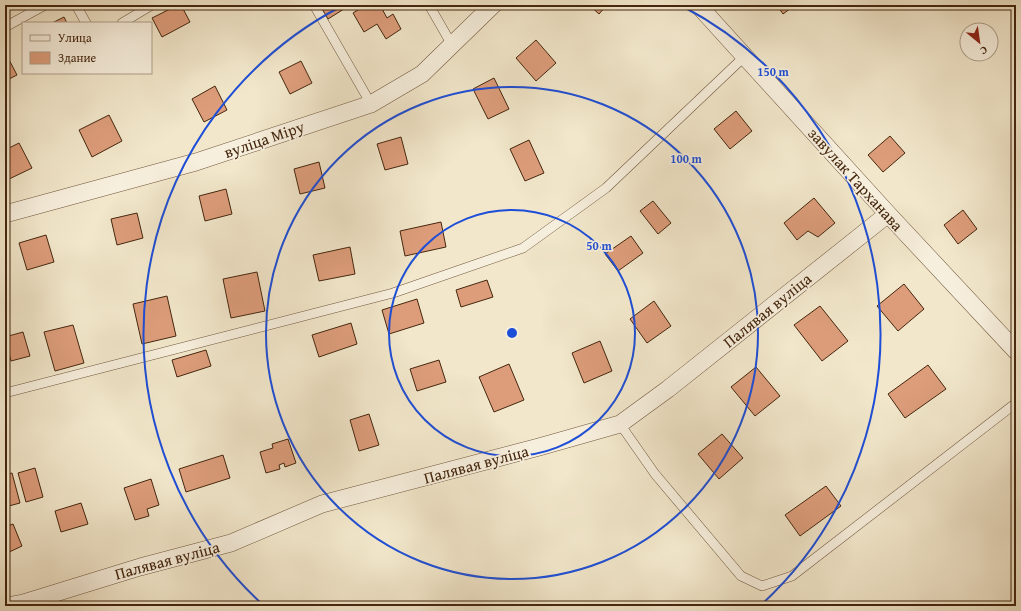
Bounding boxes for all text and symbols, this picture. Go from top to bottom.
legend [22,22,152,74]
north arrow [959,22,999,62]
text: Улица [58,29,92,46]
text: С [977,42,990,59]
text: Здание [58,49,97,66]
text: 150 m [757,63,790,80]
street label: вуліца Міру [221,114,307,164]
street label: завулак Тарханава [803,122,909,236]
text: 100 m [670,150,703,167]
text: 50 m [586,237,612,254]
street label: Палявая вуліца [718,266,817,353]
centre of rings [505,326,519,340]
street label: Палявая вуліца [421,438,532,490]
street label: Палявая вуліца [112,534,223,586]

